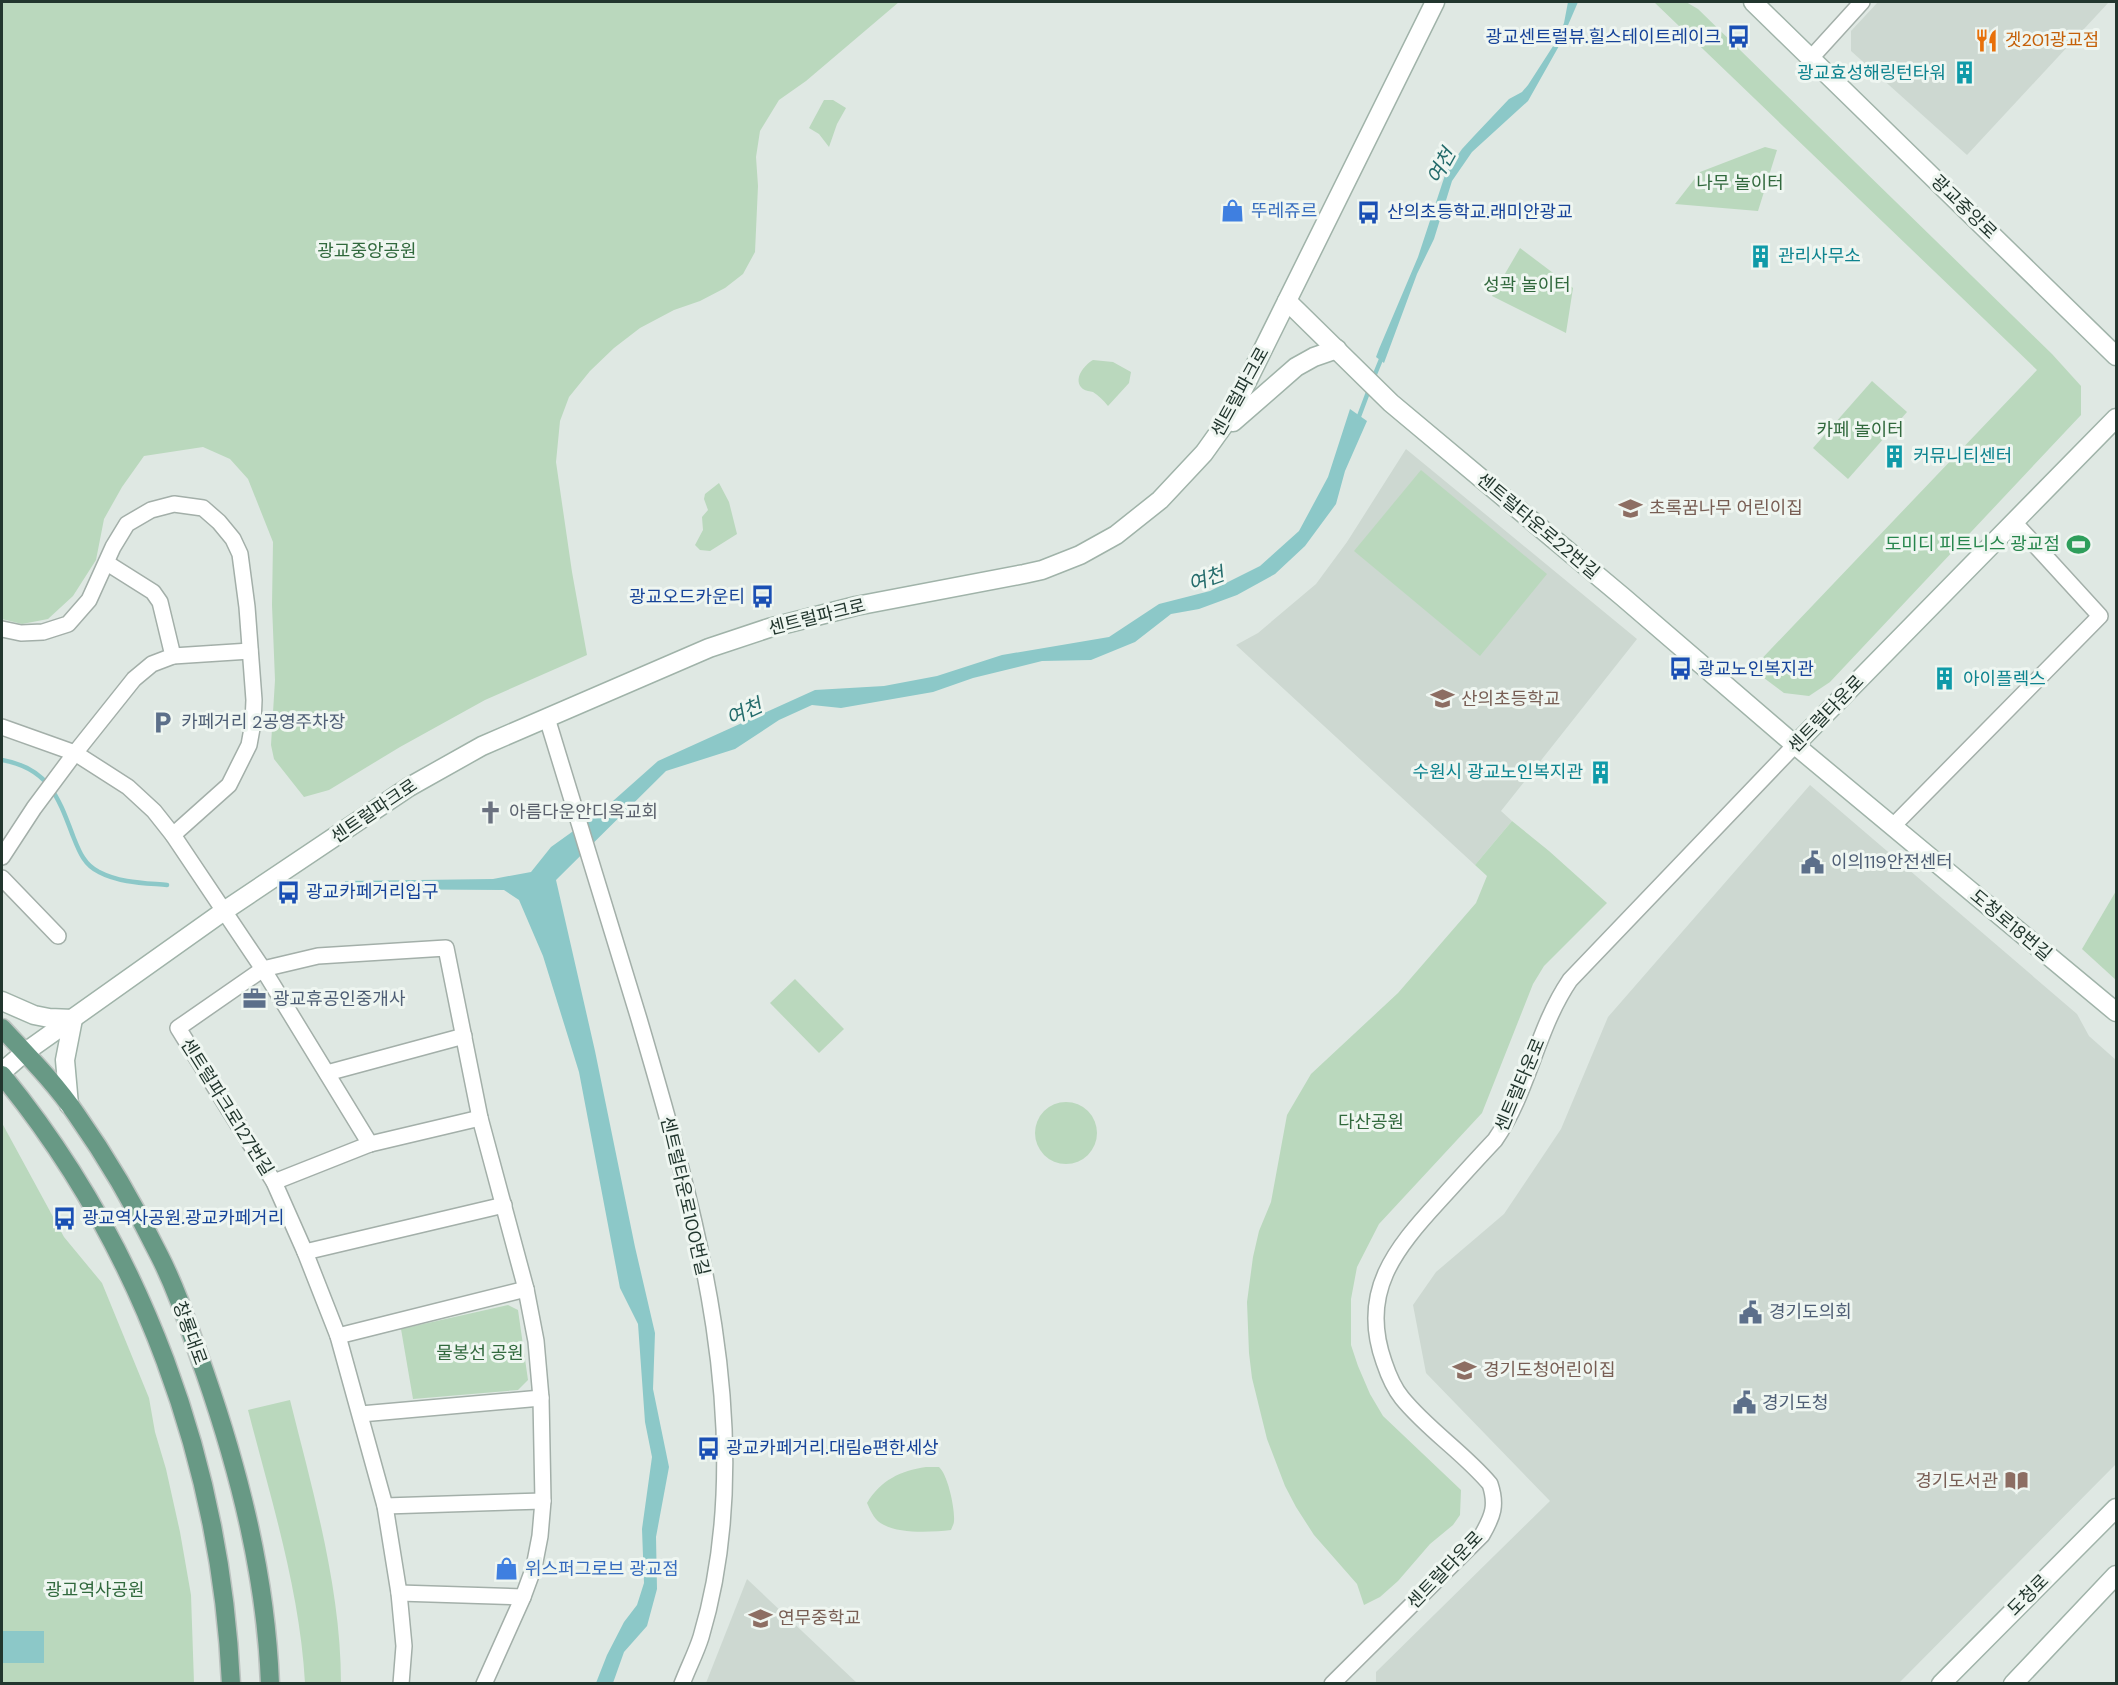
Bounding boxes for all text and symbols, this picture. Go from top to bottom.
bus stop icon: 광교센트럴뷰.힐스테이트레이크 [1726,24,1752,50]
place label: 광교센트럴뷰.힐스테이트레이크 [1486,25,1721,49]
restaurant icon: 겟201광교점 [1974,27,2000,53]
place label: 겟201광교점 [2005,28,2099,52]
building icon: 광교효성해링턴타워 [1951,60,1977,86]
place label: 광교효성해링턴타워 [1797,61,1946,85]
water label: 여천 [1421,141,1463,188]
street label: 광교중앙로 [1926,170,2002,244]
park label: 나무 놀이터 [1696,171,1784,195]
shop icon: 뚜레쥬르 [1220,198,1246,224]
place label: 뚜레쥬르 [1251,199,1317,223]
bus stop icon: 산의초등학교.래미안광교 [1356,199,1382,225]
place label: 산의초등학교.래미안광교 [1387,200,1573,224]
park label: 광교중앙공원 [317,239,417,263]
building icon: 관리사무소 [1747,243,1773,269]
place label: 관리사무소 [1778,244,1861,268]
park label: 성곽 놀이터 [1483,273,1571,297]
street label: 센트럴파크로 [1205,343,1275,441]
park label: 카페 놀이터 [1816,418,1904,442]
building icon: 커뮤니티센터 [1882,443,1908,469]
place label: 커뮤니티센터 [1913,444,2012,468]
street label: 센트럴타운로22번길 [1472,468,1604,584]
school or university icon: 초록꿈나무 어린이집 [1618,495,1644,521]
place label: 초록꿈나무 어린이집 [1649,496,1803,520]
sports icon: 도미디 피트니스 광교점 [2065,531,2091,557]
place label: 도미디 피트니스 광교점 [1885,532,2060,556]
water label: 여천 [1184,560,1230,597]
bus stop icon: 광교오드카운티 [750,584,776,610]
place label: 광교오드카운티 [629,585,745,609]
street label: 센트럴파크로 [766,593,868,641]
bus stop icon: 광교노인복지관 [1667,656,1693,682]
place label: 광교노인복지관 [1698,657,1814,681]
building icon: 아이플렉스 [1932,666,1958,692]
place label: 아이플렉스 [1963,667,2046,691]
street label: 센트럴타운로 [1783,670,1869,758]
school or university icon: 산의초등학교 [1430,686,1456,712]
place label: 산의초등학교 [1461,687,1560,711]
water label: 여천 [722,691,769,732]
parking icon: 카페거리 2공영주차장 [150,709,176,735]
place label: 카페거리 2공영주차장 [181,710,345,734]
building icon: 수원시 광교노인복지관 [1588,759,1614,785]
place label: 수원시 광교노인복지관 [1413,760,1583,784]
street label: 센트럴파크로 [326,773,422,849]
church icon: 아름다운안디옥교회 [478,799,504,825]
place label: 아름다운안디옥교회 [509,800,658,824]
public building icon: 이의119안전센터 [1800,849,1826,875]
place label: 이의119안전센터 [1831,850,1953,874]
bus stop icon: 광교카페거리입구 [275,879,301,905]
place label: 광교카페거리입구 [306,880,438,904]
street label: 도청로18번길 [1965,884,2057,966]
office icon: 광교휴공인중개사 [242,986,268,1012]
place label: 광교휴공인중개사 [273,987,406,1011]
street label: 센트럴파크로127번길 [175,1034,279,1180]
street label: 센트럴타운로 [1490,1035,1550,1135]
park label: 다산공원 [1338,1110,1404,1134]
street label: 센트럴타운로100번길 [655,1114,715,1278]
bus stop icon: 광교역사공원.광교카페거리 [51,1205,77,1231]
place label: 광교역사공원.광교카페거리 [82,1206,284,1230]
street label: 창룡대로 [167,1298,213,1368]
public building icon: 경기도의회 [1738,1299,1764,1325]
place label: 경기도의회 [1769,1300,1852,1324]
park label: 물봉선 공원 [436,1341,524,1365]
school or university icon: 경기도청어린이집 [1452,1357,1478,1383]
place label: 경기도청어린이집 [1483,1358,1615,1382]
public building icon: 경기도청 [1731,1390,1757,1416]
place label: 경기도청 [1762,1391,1828,1415]
bus stop icon: 광교카페거리.대림e편한세상 [695,1435,721,1461]
place label: 광교카페거리.대림e편한세상 [726,1436,939,1460]
library icon: 경기도서관 [2003,1468,2029,1494]
place label: 경기도서관 [1915,1469,1998,1493]
street label: 센트럴타운로 [1402,1526,1488,1614]
shop icon: 위스퍼그로브 광교점 [494,1556,520,1582]
place label: 위스퍼그로브 광교점 [525,1557,679,1581]
street label: 도청로 [2002,1569,2054,1621]
park label: 광교역사공원 [45,1578,145,1602]
school or university icon: 연무중학교 [747,1605,773,1631]
place label: 연무중학교 [778,1606,861,1630]

